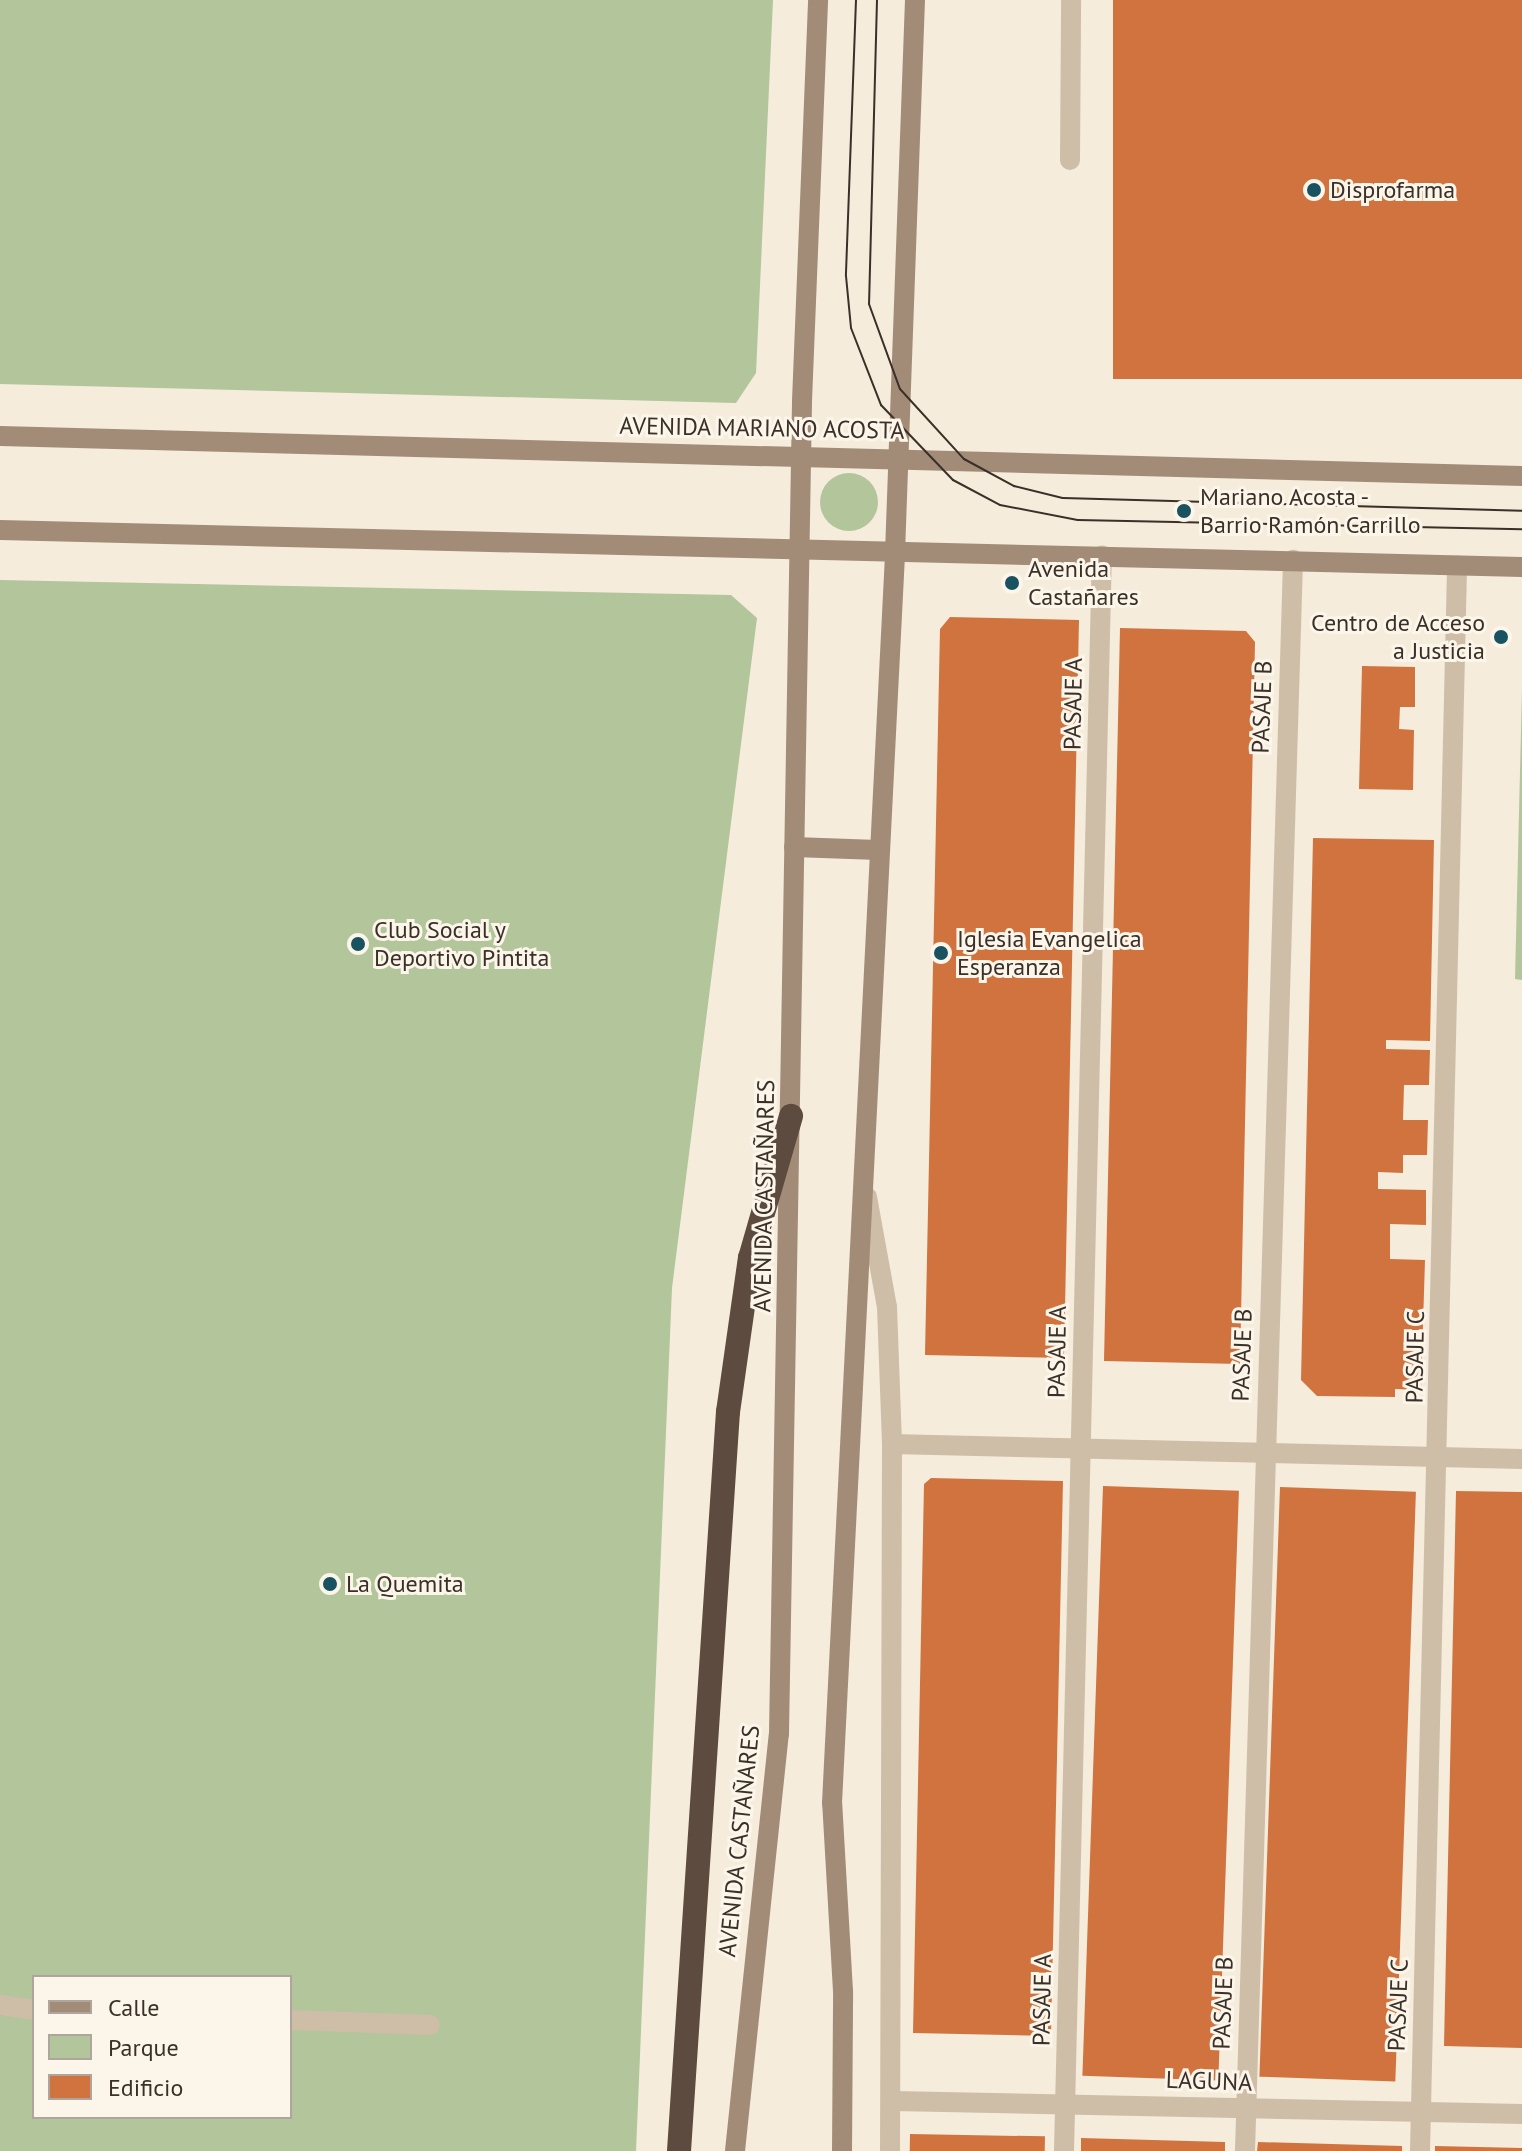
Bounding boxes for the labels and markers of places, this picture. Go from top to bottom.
place label: Disprofarma [1330,176,1455,204]
marker: Disprofarma [1305,181,1323,199]
place label: Mariano Acosta - Barrio Ramón Carrillo [1200,483,1421,539]
marker: Mariano Acosta - Barrio Ramón Carrillo [1175,502,1193,520]
place label: Avenida Castañares [1028,555,1139,611]
marker: Avenida Castañares [1003,574,1021,592]
place label: Centro de Acceso a Justicia [1310,609,1485,665]
marker: Centro de Acceso a Justicia [1492,628,1510,646]
place label: Club Social y Deportivo Pintita [374,916,549,972]
place label: Iglesia Evangelica Esperanza [957,925,1142,981]
marker: Club Social y Deportivo Pintita [349,935,367,953]
marker: Iglesia Evangelica Esperanza [932,944,950,962]
place label: La Quemita [346,1570,464,1598]
marker: La Quemita [321,1575,339,1593]

